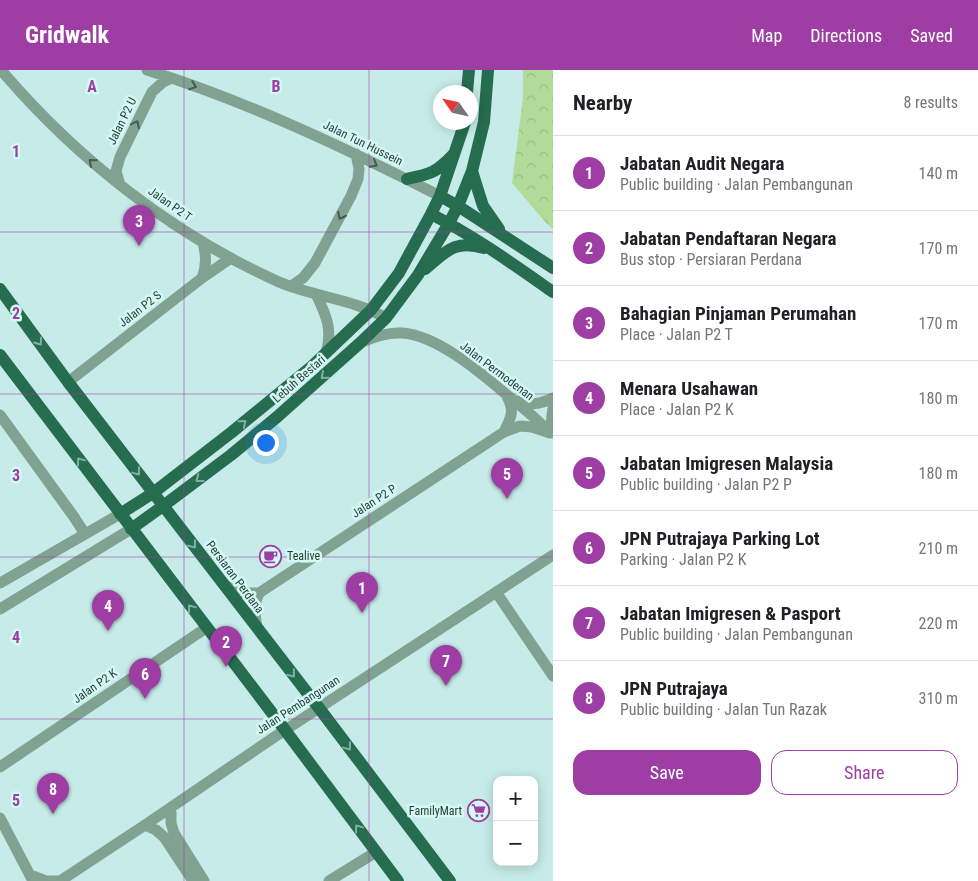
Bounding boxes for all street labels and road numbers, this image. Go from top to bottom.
street label: Jalan P2 U [105,95,140,147]
street label: Jalan Tun Hussein [321,118,405,168]
street label: Jalan P2 T [146,184,194,224]
street label: Jalan P2 S [116,288,164,330]
street label: Jalan Permodenan [457,339,537,403]
street label: Lebuh Bestari [270,352,328,406]
street label: Jalan P2 P [349,481,399,521]
street label: Persiaran Perdana [203,538,267,616]
street label: Jalan P2 K [70,666,120,706]
street label: Jalan Pembangunan [254,673,342,737]

